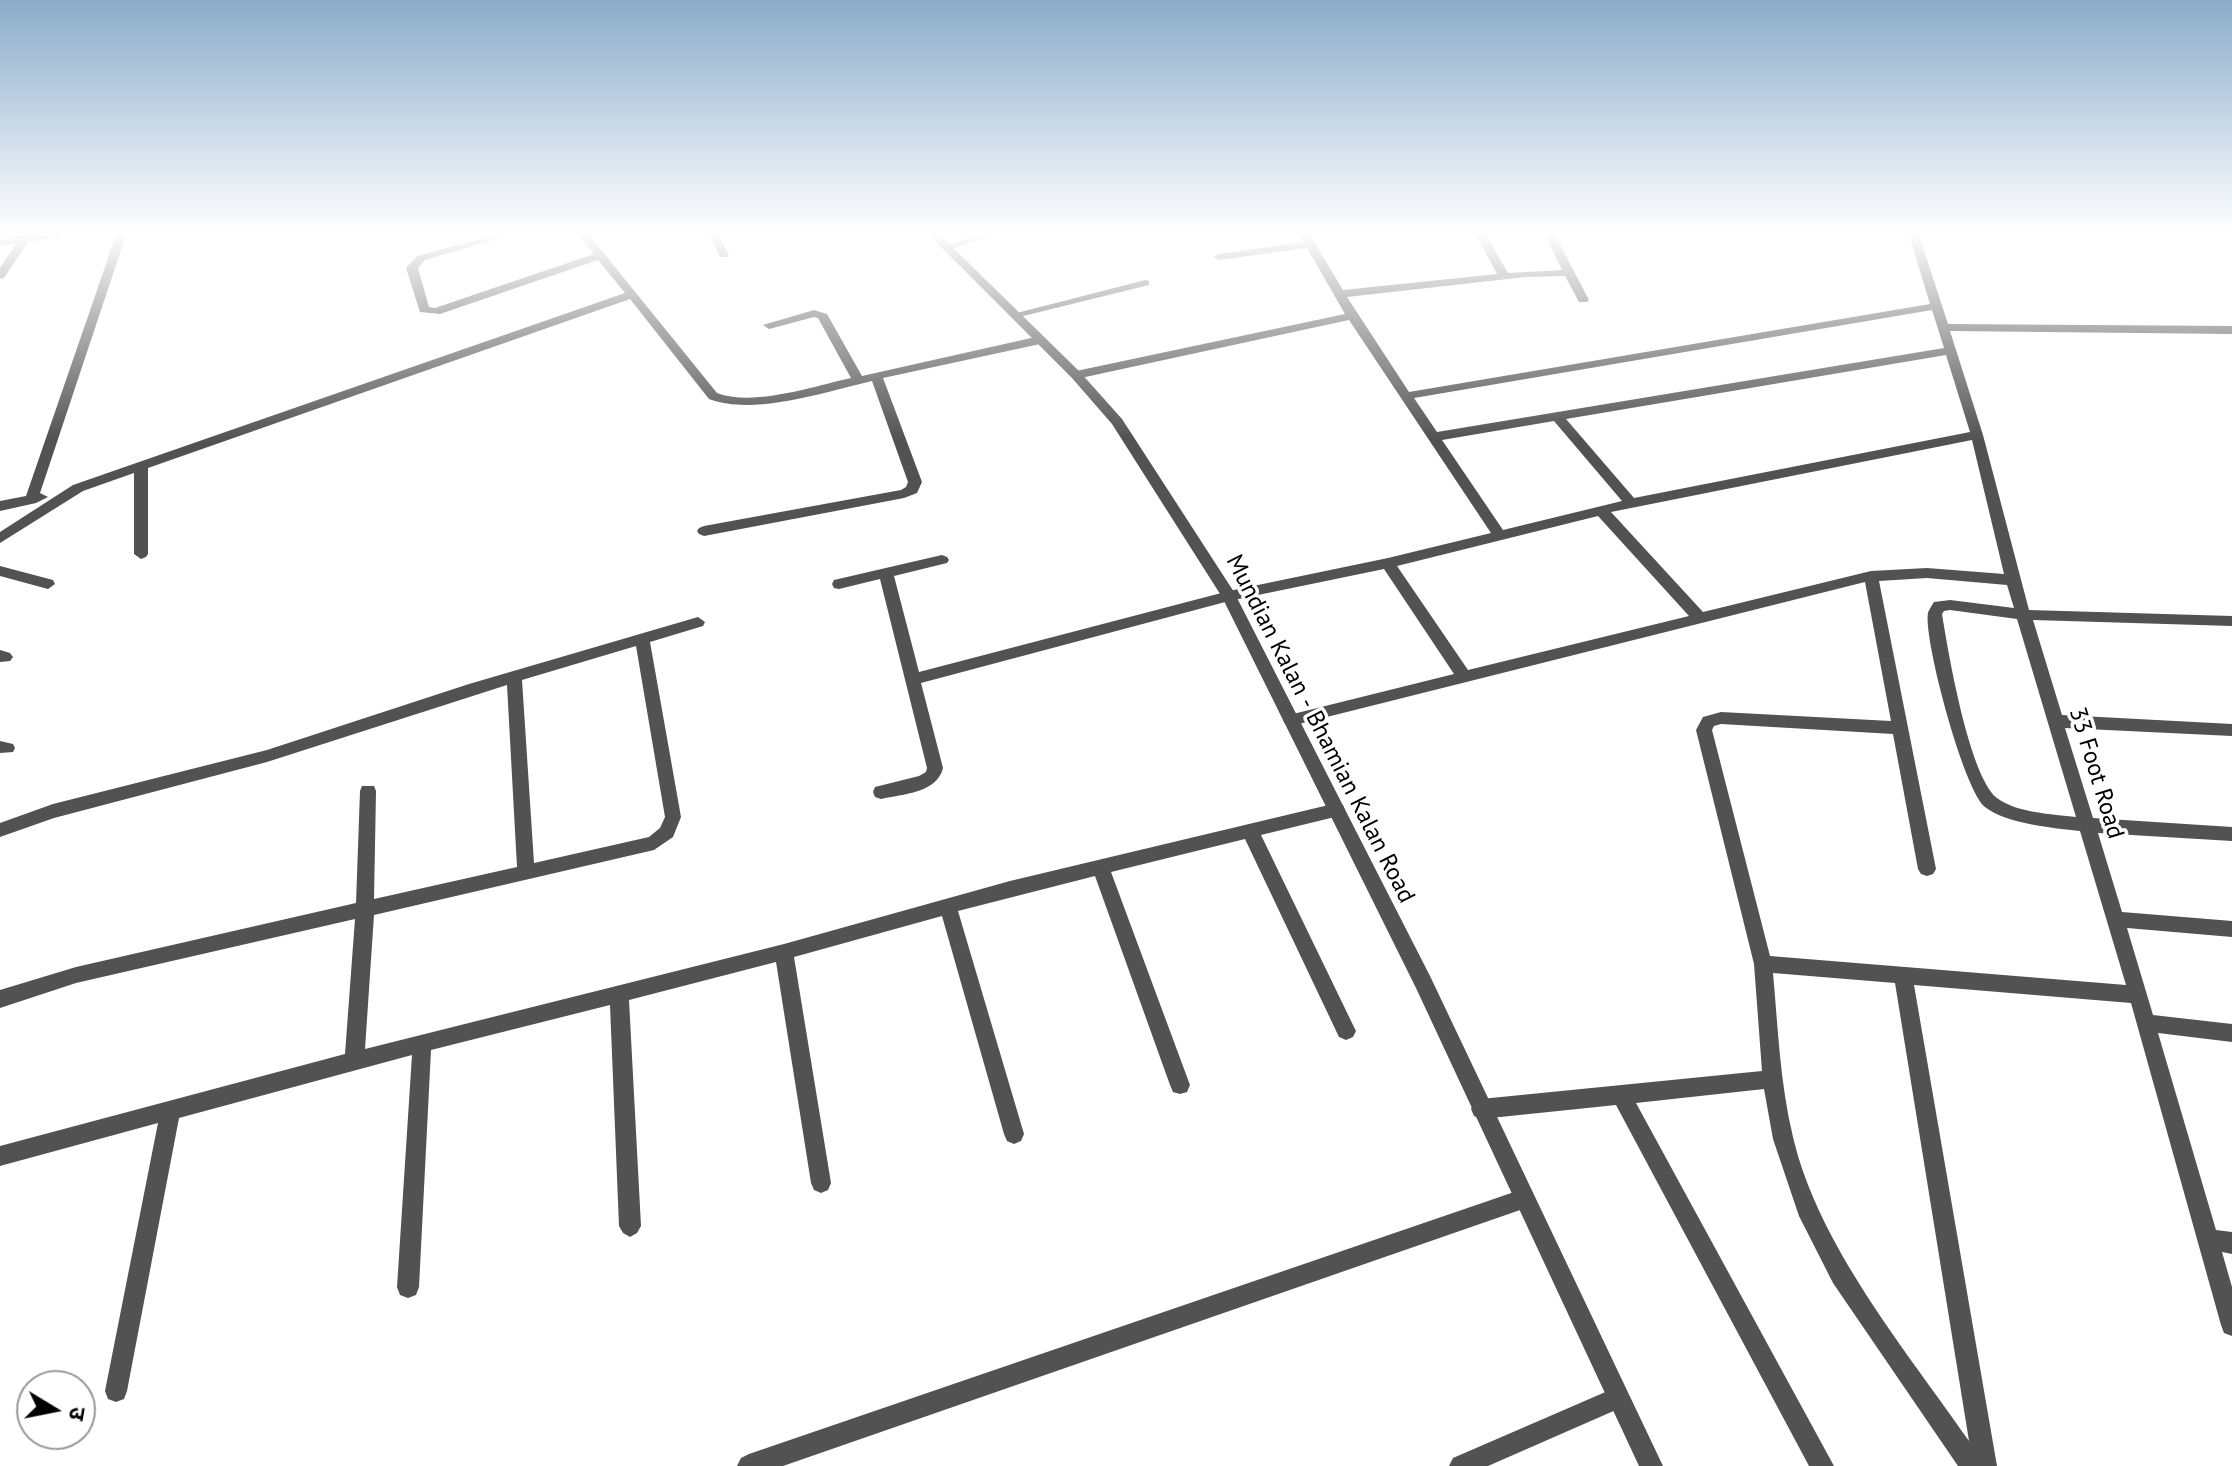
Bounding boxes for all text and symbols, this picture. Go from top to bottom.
street label: Mundian Kalan - Bhamian Kalan Road [1219,550,1421,908]
street label: 33 Foot Road [2062,704,2130,842]
north arrow [16,1370,96,1450]
text: उ [63,1405,93,1423]

